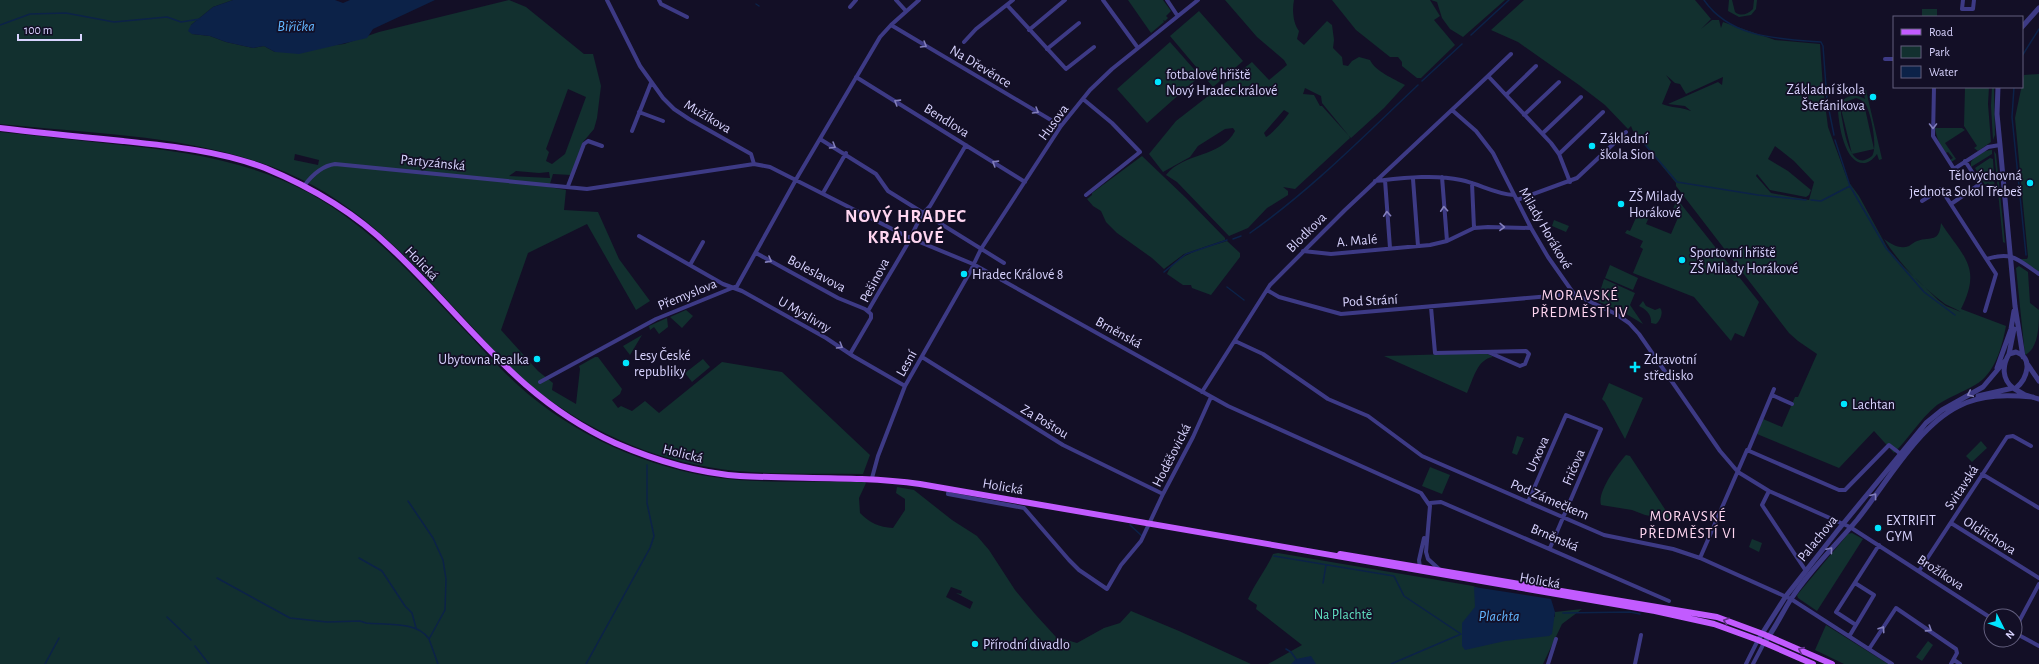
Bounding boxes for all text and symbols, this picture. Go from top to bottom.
scale bar [18,16,81,42]
legend [1893,16,2023,88]
water label: Biřička [277,19,315,34]
text: 100 m [24,24,52,36]
text: Road [1929,26,1953,38]
one-way arrow [920,40,927,47]
street label: Na Dřevěnce [947,43,1014,91]
text: Park [1929,46,1950,58]
text: Water [1929,66,1958,78]
place label: fotbalové hřiště Nový Hradec králové [1166,68,1277,98]
marker: fotbalové hřiště Nový Hradec králové [1153,77,1163,87]
place label: Základní škola Štefánikova [1787,83,1866,113]
marker: Základní škola Štefánikova [1868,92,1878,102]
street label: Mužíkova [682,97,734,137]
one-way arrow [894,99,901,106]
street label: Bendlova [921,101,972,140]
street label: Husova [1036,102,1072,143]
one-way arrow [1032,106,1039,113]
one-way arrow [1929,123,1937,129]
place label: Základní škola Sion [1600,132,1654,162]
one-way arrow [829,141,836,148]
marker: Základní škola Sion [1587,141,1597,151]
street label: Partyzánská [400,153,467,173]
one-way arrow [992,161,999,168]
place label: Tělovýchovná jednota Sokol Třebeš [1909,169,2023,199]
marker: Tělovýchovná jednota Sokol Třebeš [2025,178,2035,188]
street label: Milady Horákové [1516,185,1574,272]
place label: ZŠ Milady Horákové [1629,188,1683,220]
marker: ZŠ Milady Horákové [1616,199,1626,209]
district label: NOVÝ HRADEC KRÁLOVÉ [845,205,967,247]
one-way arrow [1440,206,1449,212]
street label: Blodkova [1284,210,1330,255]
one-way arrow [1383,211,1392,217]
one-way arrow [1499,223,1505,231]
street label: A. Malé [1336,232,1378,250]
street label: Holická [402,244,441,284]
place label: Sportovní hřiště ZŠ Milady Horákové [1690,246,1798,276]
street label: Boleslavova [785,253,848,295]
one-way arrow [765,255,772,262]
marker: Sportovní hřiště ZŠ Milady Horákové [1677,255,1687,265]
street label: Pešinova [857,256,893,305]
place label: Hradec Králové 8 [972,268,1063,282]
marker: Hradec Králové 8 [959,269,969,279]
street label: Přemyslova [656,277,719,313]
district label: MORAVSKÉ PŘEDMĚSTÍ IV [1531,286,1629,320]
street label: Pod Strání [1342,293,1399,309]
street label: U Myslivny [776,294,833,336]
street label: Brněnská [1093,314,1144,352]
one-way arrow [836,342,843,349]
place label: Lesy České republiky [634,347,691,379]
street label: Lesní [894,347,920,379]
place label: Ubytovna Realka [438,353,530,367]
place label: Zdravotní středisko [1644,353,1697,383]
marker: Ubytovna Realka [532,354,542,364]
marker: Lesy České republiky [621,358,631,368]
marker: Zdravotní středisko [1629,361,1641,373]
one-way arrow [1966,389,1974,397]
place label: Lachtan [1852,398,1895,412]
marker: Lachtan [1839,399,1849,409]
street label: Za Poštou [1018,402,1071,442]
street label: Hoděšovická [1150,421,1194,489]
street label: Urxova [1524,434,1552,474]
street label: Holická [661,442,705,466]
street label: Fričova [1560,447,1588,487]
street label: Svitavská [1942,462,1982,512]
street label: Holická [981,477,1025,498]
street label: Pod Zámečkem [1508,477,1591,523]
one-way arrow [1869,494,1876,501]
district label: MORAVSKÉ PŘEDMĚSTÍ VI [1639,507,1737,541]
street label: Palachova [1795,513,1841,564]
place label: EXTRIFIT GYM [1886,514,1936,544]
street label: Oldřichova [1961,514,2019,558]
street label: Brněnská [1529,522,1581,554]
marker: EXTRIFIT GYM [1873,523,1883,533]
one-way arrow [1825,548,1832,555]
street label: Brožíkova [1915,553,1967,593]
street label: Holická [1518,571,1562,592]
park label: Na Plachtě [1314,608,1372,622]
north arrow [1983,608,2023,648]
water label: Plachta [1478,609,1520,624]
one-way arrow [1723,617,1730,625]
one-way arrow [1925,624,1932,632]
one-way arrow [1878,626,1885,633]
text: N [2003,628,2017,641]
place label: Přírodní divadlo [983,638,1070,652]
marker: Přírodní divadlo [970,639,980,649]
one-way arrow [1797,647,1805,655]

